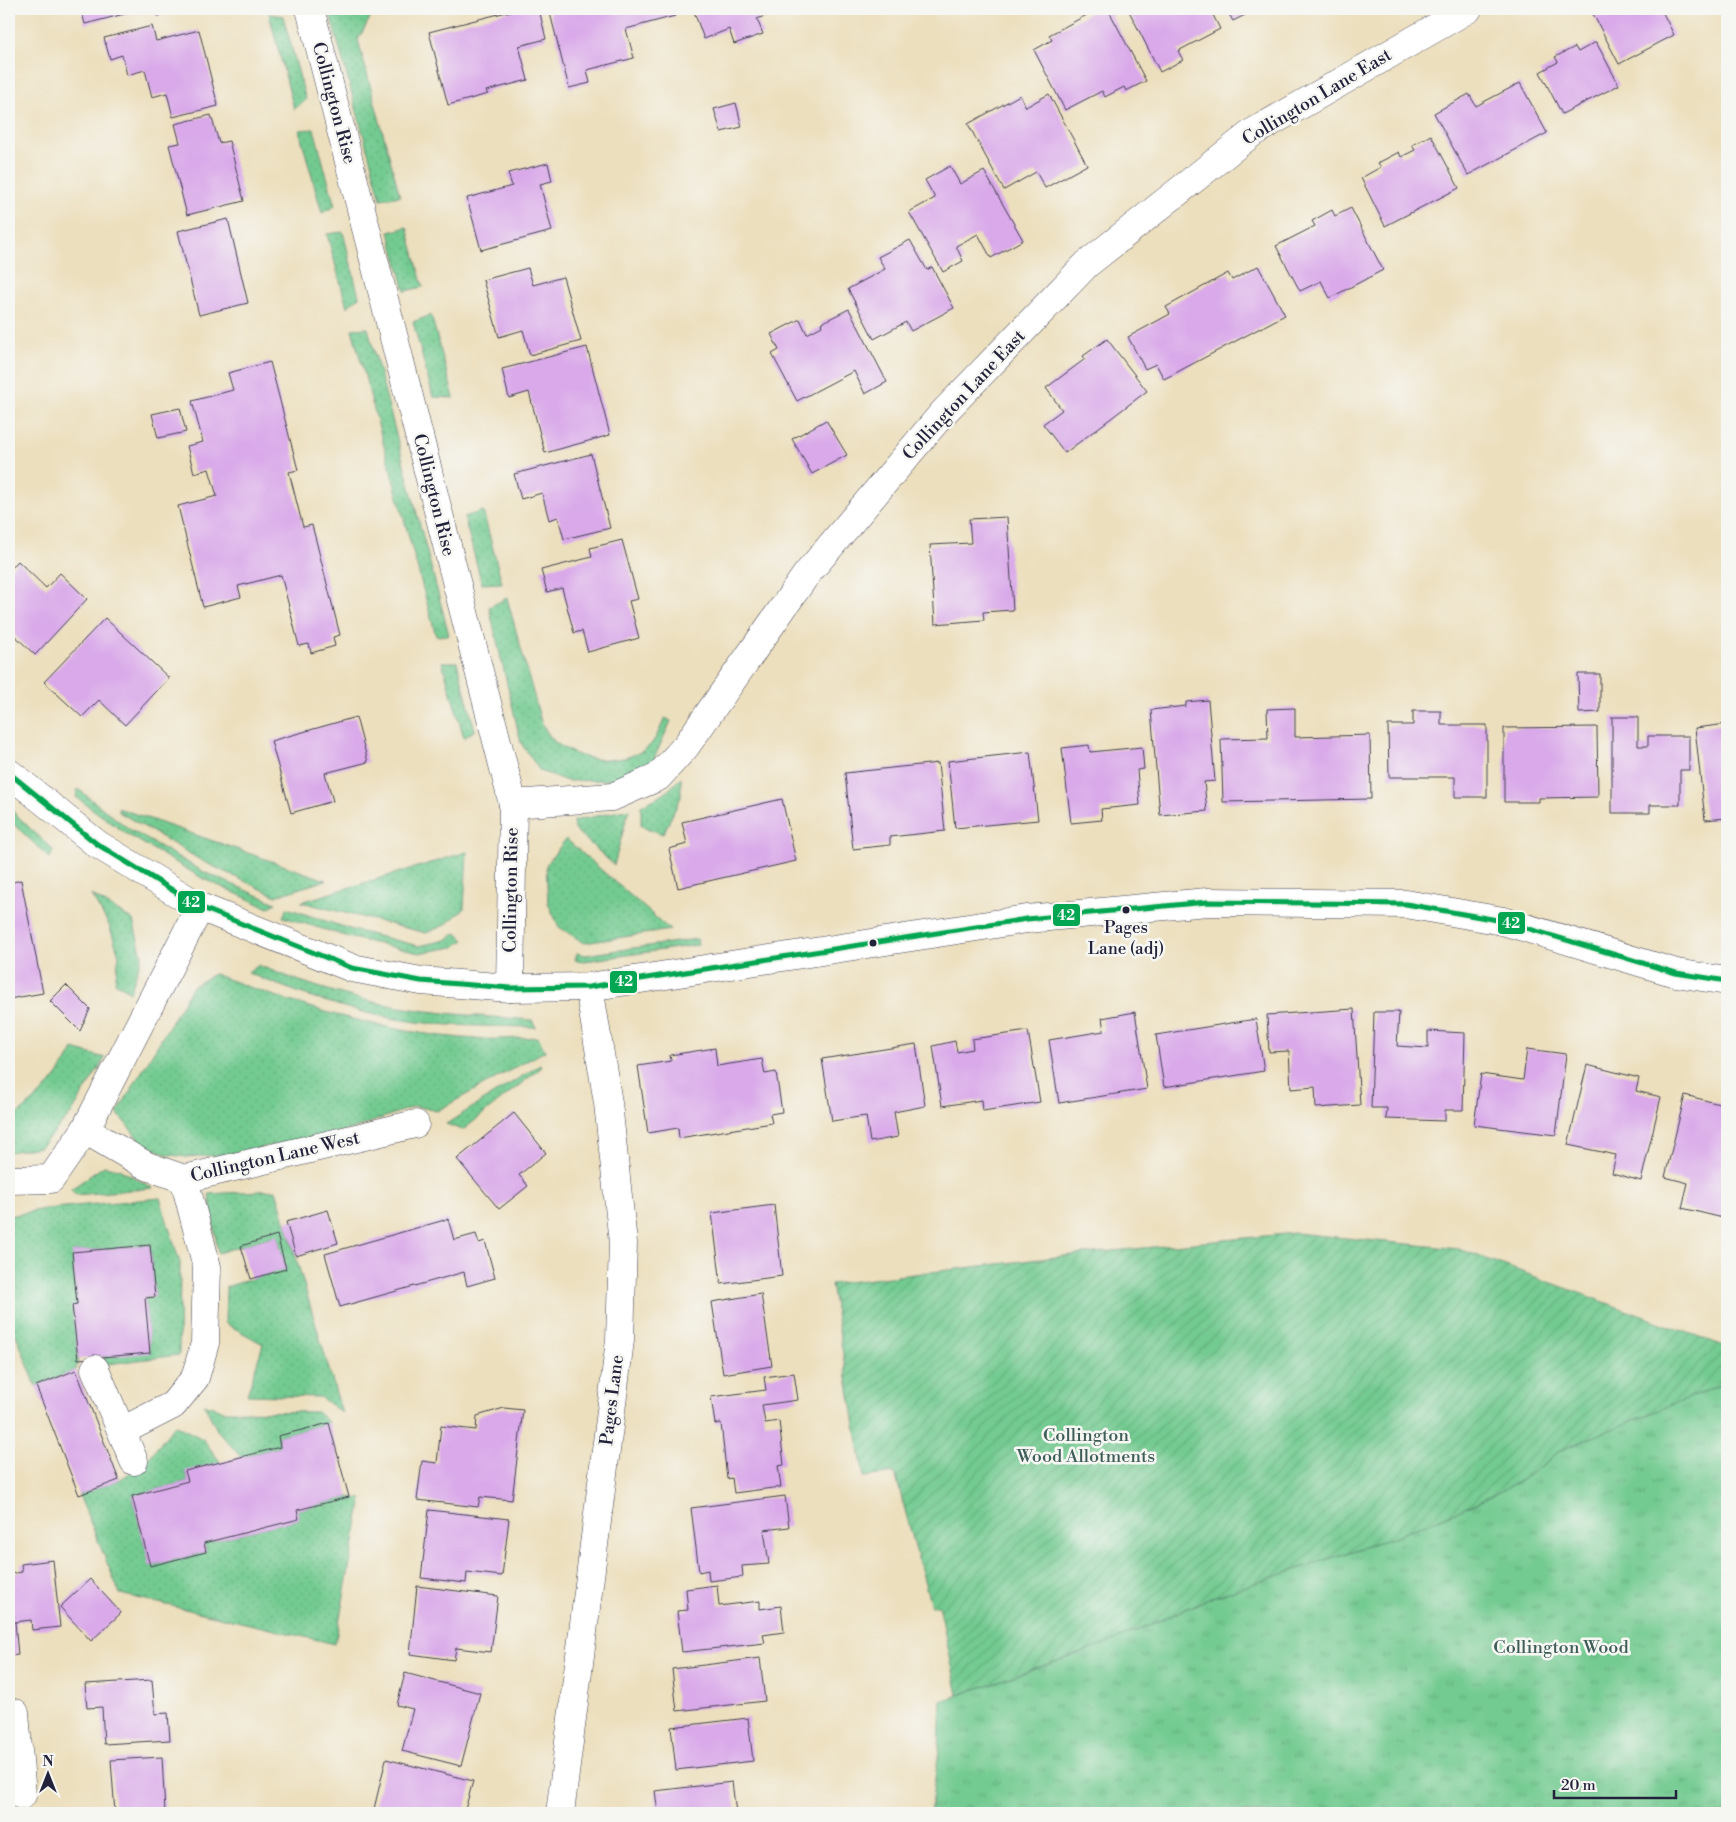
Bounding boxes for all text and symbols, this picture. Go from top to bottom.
street label: Collington Rise [307,40,361,166]
street label: Collington Lane East [1238,43,1396,151]
street label: Collington Lane East [898,324,1031,465]
street label: Collington Rise [408,431,460,559]
street label: Collington Rise [498,827,524,953]
line badge: 42 [177,890,206,914]
text: 42 [182,894,200,912]
line badge: 42 [1052,903,1081,927]
marker: Pages Lane (adj) [1121,905,1131,915]
text: 42 [1057,907,1075,925]
line badge: 42 [1497,911,1526,935]
text: 42 [1502,915,1520,933]
place label: Pages Lane (adj) [1088,917,1164,960]
unlabelled marker [868,938,878,948]
line badge: 42 [609,970,638,994]
text: 42 [615,973,633,991]
street label: Collington Lane West [188,1126,363,1188]
street label: Pages Lane [595,1353,629,1447]
park label: Collington Wood Allotments [1016,1424,1155,1468]
park label: Collington Wood [1493,1636,1629,1659]
north arrow [22,1750,72,1800]
text: N [42,1753,54,1771]
scale bar [1554,1767,1676,1799]
text: 20 m [1561,1776,1596,1795]

